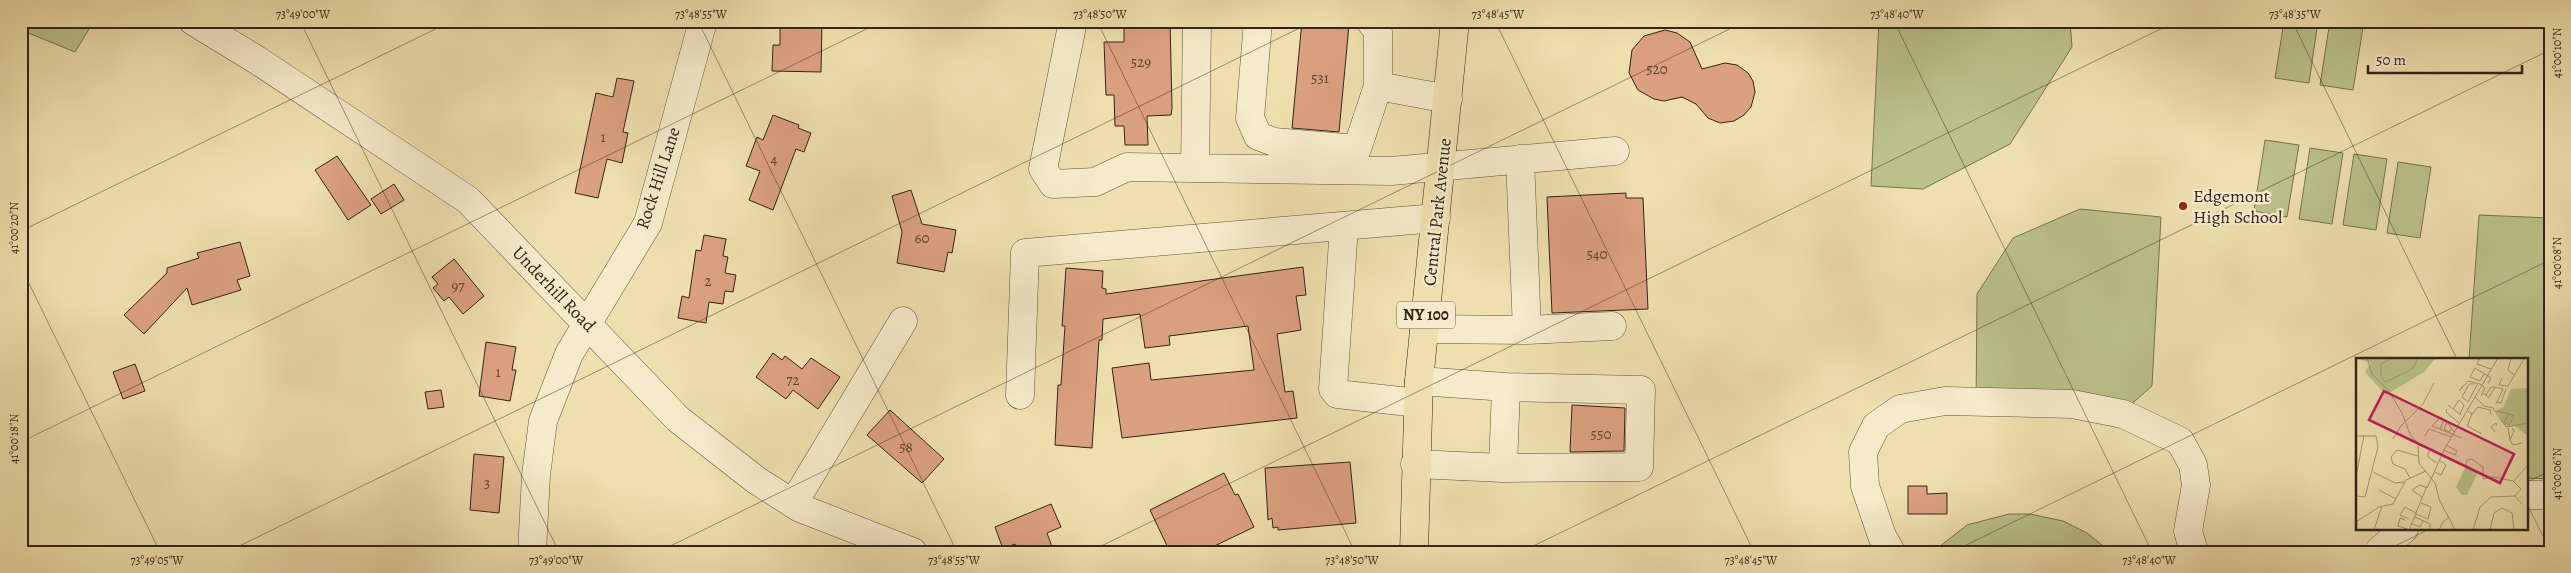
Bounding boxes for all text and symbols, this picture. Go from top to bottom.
text: 73°49'00"W [276,6,331,22]
text: 73°48'55"W [675,6,728,22]
text: 73°48'50"W [1073,6,1127,22]
text: 73°48'45"W [1472,6,1525,22]
text: 73°48'40"W [1870,6,1925,22]
text: 73°48'35"W [2269,6,2322,22]
text: 41°00'10"N [2549,27,2565,78]
scale bar [2368,42,2522,74]
text: 50 m [2376,50,2406,70]
house number: 529 [1131,52,1151,72]
house number: 520 [1646,59,1668,79]
house number: 531 [1311,68,1329,88]
street label: Rock Hill Lane [630,124,686,232]
house number: 1 [600,127,606,147]
street label: Central Park Avenue [1417,137,1457,287]
house number: 4 [771,149,778,169]
place label: Edgemont High School [2193,184,2283,229]
marker: Edgemont High School [2177,200,2189,212]
text: 41°00'20"N [6,201,22,254]
house number: 60 [915,228,929,248]
text: 41°00'08"N [2549,236,2565,289]
street label: Underhill Road [507,241,601,337]
house number: 540 [1586,244,1608,264]
house number: 2 [704,271,712,291]
house number: 97 [451,276,465,296]
road number: NY 100 [1397,302,1455,328]
inset map [2356,358,2528,530]
house number: 1 [495,362,501,382]
house number: 72 [786,370,800,390]
text: 41°00'18"N [6,414,22,464]
house number: 550 [1591,424,1611,444]
house number: 58 [899,437,913,457]
text: 41°00'06"N [2549,448,2565,500]
house number: 3 [484,473,490,493]
text: 73°49'05"W [131,552,184,568]
text: 73°49'00"W [529,552,584,568]
text: 73°48'55"W [928,552,981,568]
text: 73°48'50"W [1325,552,1379,568]
text: 73°48'45"W [1725,552,1778,568]
text: 73°48'40"W [2122,552,2177,568]

